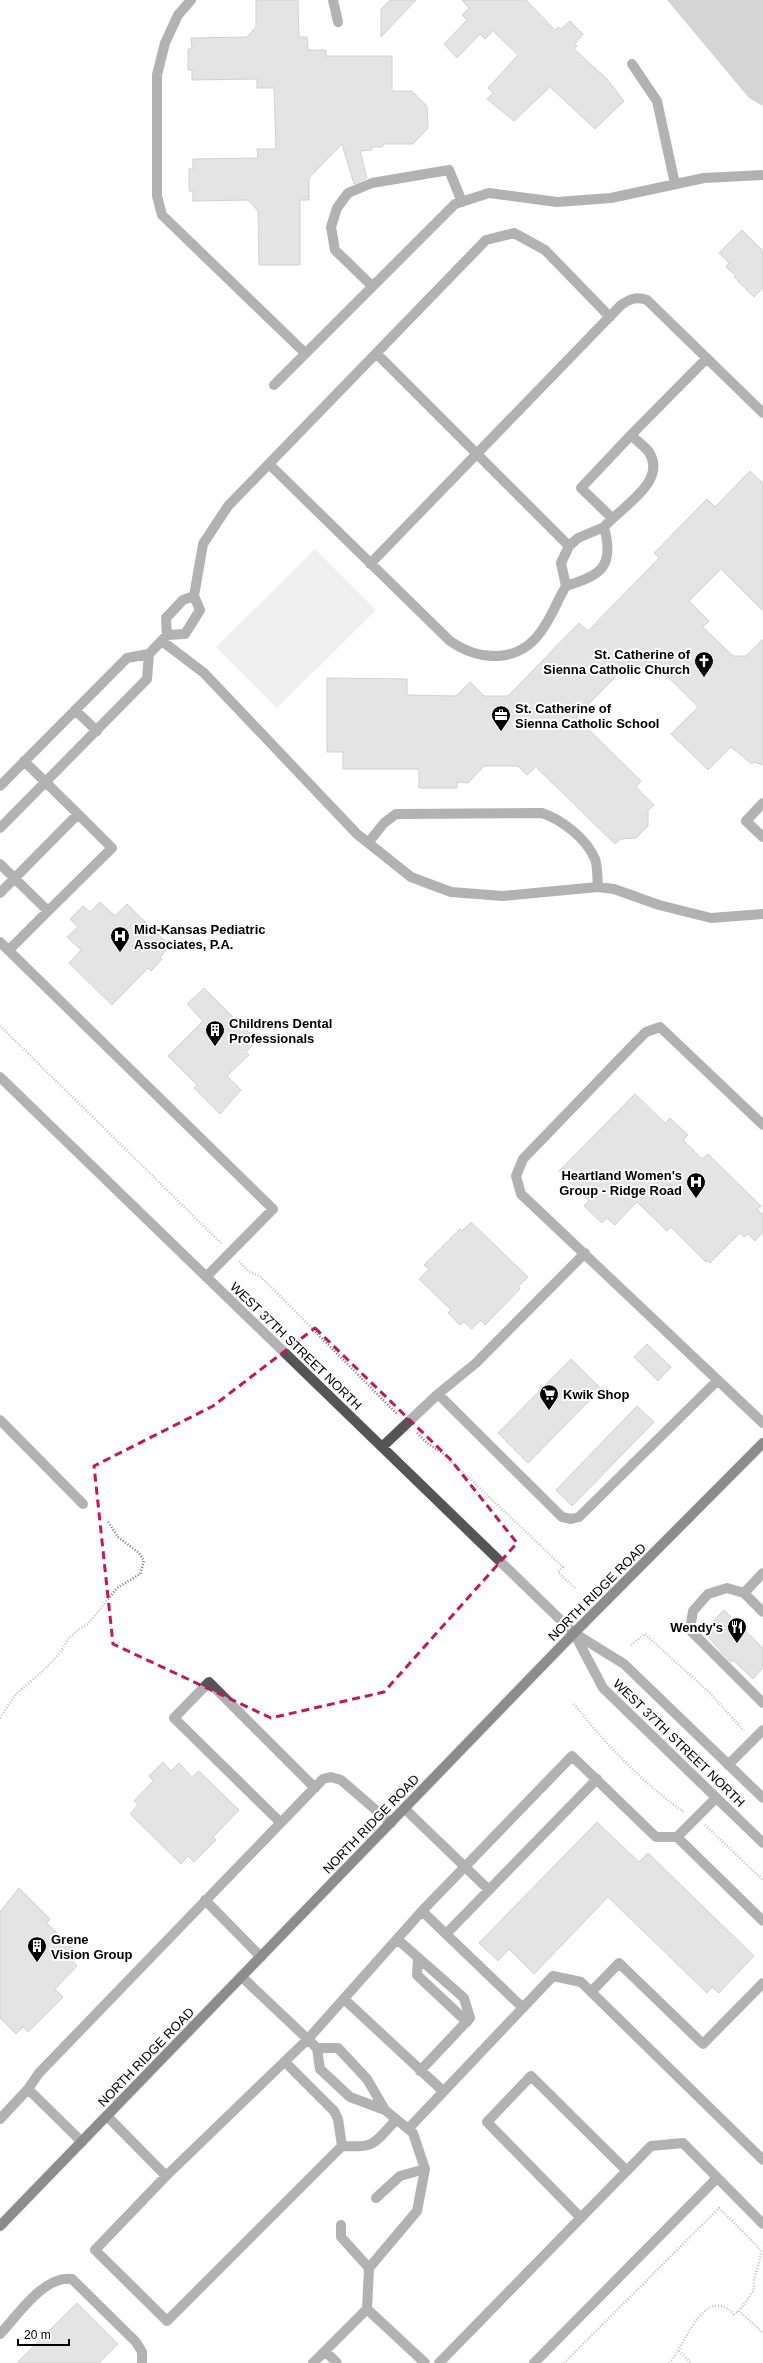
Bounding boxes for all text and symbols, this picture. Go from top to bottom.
place label: St. Catherine of Sienna Catholic Church [543,647,691,677]
church icon: St. Catherine of Sienna Catholic Church [693,650,715,678]
place label: St. Catherine of Sienna Catholic School [515,701,659,731]
office icon: St. Catherine of Sienna Catholic School [490,704,512,732]
place label: Mid-Kansas Pediatric Associates, P.A. [134,922,266,952]
hospital icon: Mid-Kansas Pediatric Associates, P.A. [109,925,131,953]
place label: Childrens Dental Professionals [229,1016,332,1046]
building icon: Childrens Dental Professionals [204,1019,226,1047]
place label: Heartland Women's Group - Ridge Road [559,1168,682,1198]
hospital icon: Heartland Women's Group - Ridge Road [685,1171,707,1199]
street label: WEST 37TH STREET NORTH [227,1279,365,1413]
supermarket icon: Kwik Shop [538,1383,560,1411]
place label: Kwik Shop [563,1387,630,1402]
street label: NORTH RIDGE ROAD [545,1540,649,1644]
restaurant icon: Wendy's [726,1616,748,1644]
place label: Wendy's [670,1620,723,1635]
street label: WEST 37TH STREET NORTH [610,1676,748,1810]
street label: NORTH RIDGE ROAD [320,1771,422,1877]
place label: Grene Vision Group [51,1932,132,1962]
building icon: Grene Vision Group [26,1935,48,1963]
street label: NORTH RIDGE ROAD [95,2004,197,2110]
scale bar [18,2321,69,2347]
text: 20 m [24,2328,51,2342]

